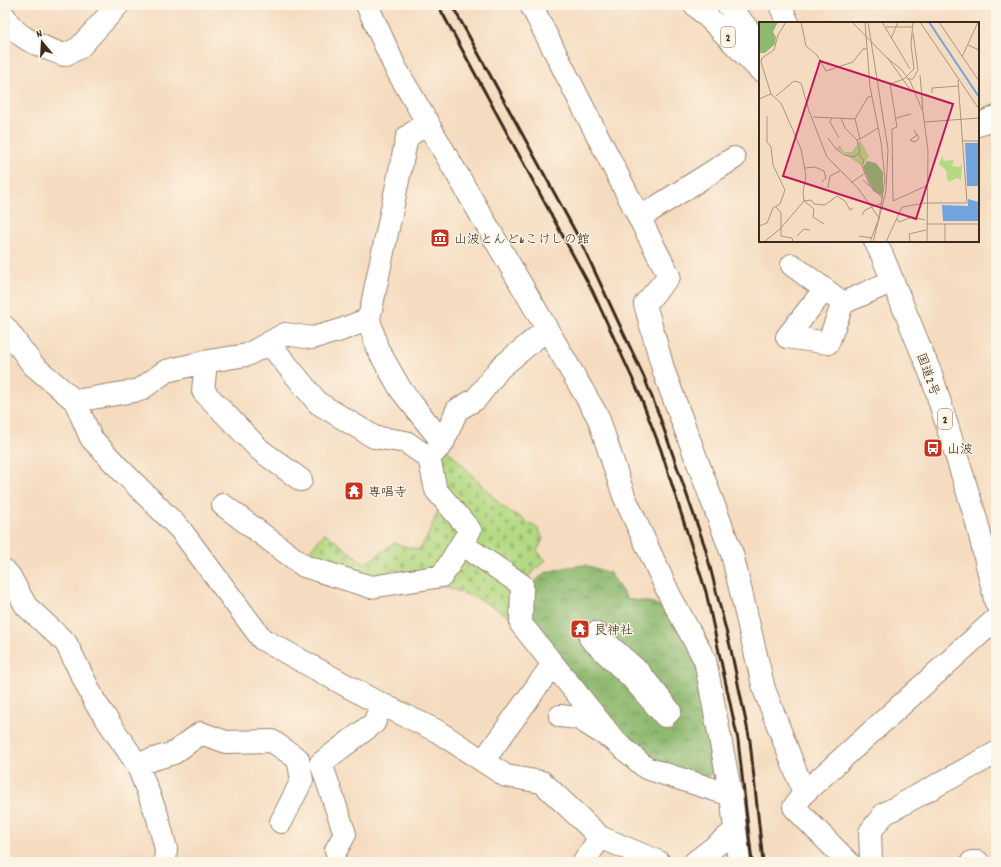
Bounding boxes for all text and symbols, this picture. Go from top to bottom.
north arrow [22,22,62,62]
inset map [759,22,979,242]
text: N [34,26,45,43]
road number: 2 [721,27,735,47]
museum icon: 山波とんど&こけしの館 [429,227,451,249]
place label: 山波とんど&こけしの館 [454,231,590,250]
street label: 国道2号 [910,351,943,399]
road number: 2 [938,409,952,429]
bus stop icon: 山波 [922,437,944,459]
place label: 山波 [947,441,973,460]
temple icon: 専唱寺 [343,480,365,502]
place label: 専唱寺 [368,484,407,503]
temple icon: 艮神社 [569,618,591,640]
place label: 艮神社 [594,622,633,641]

